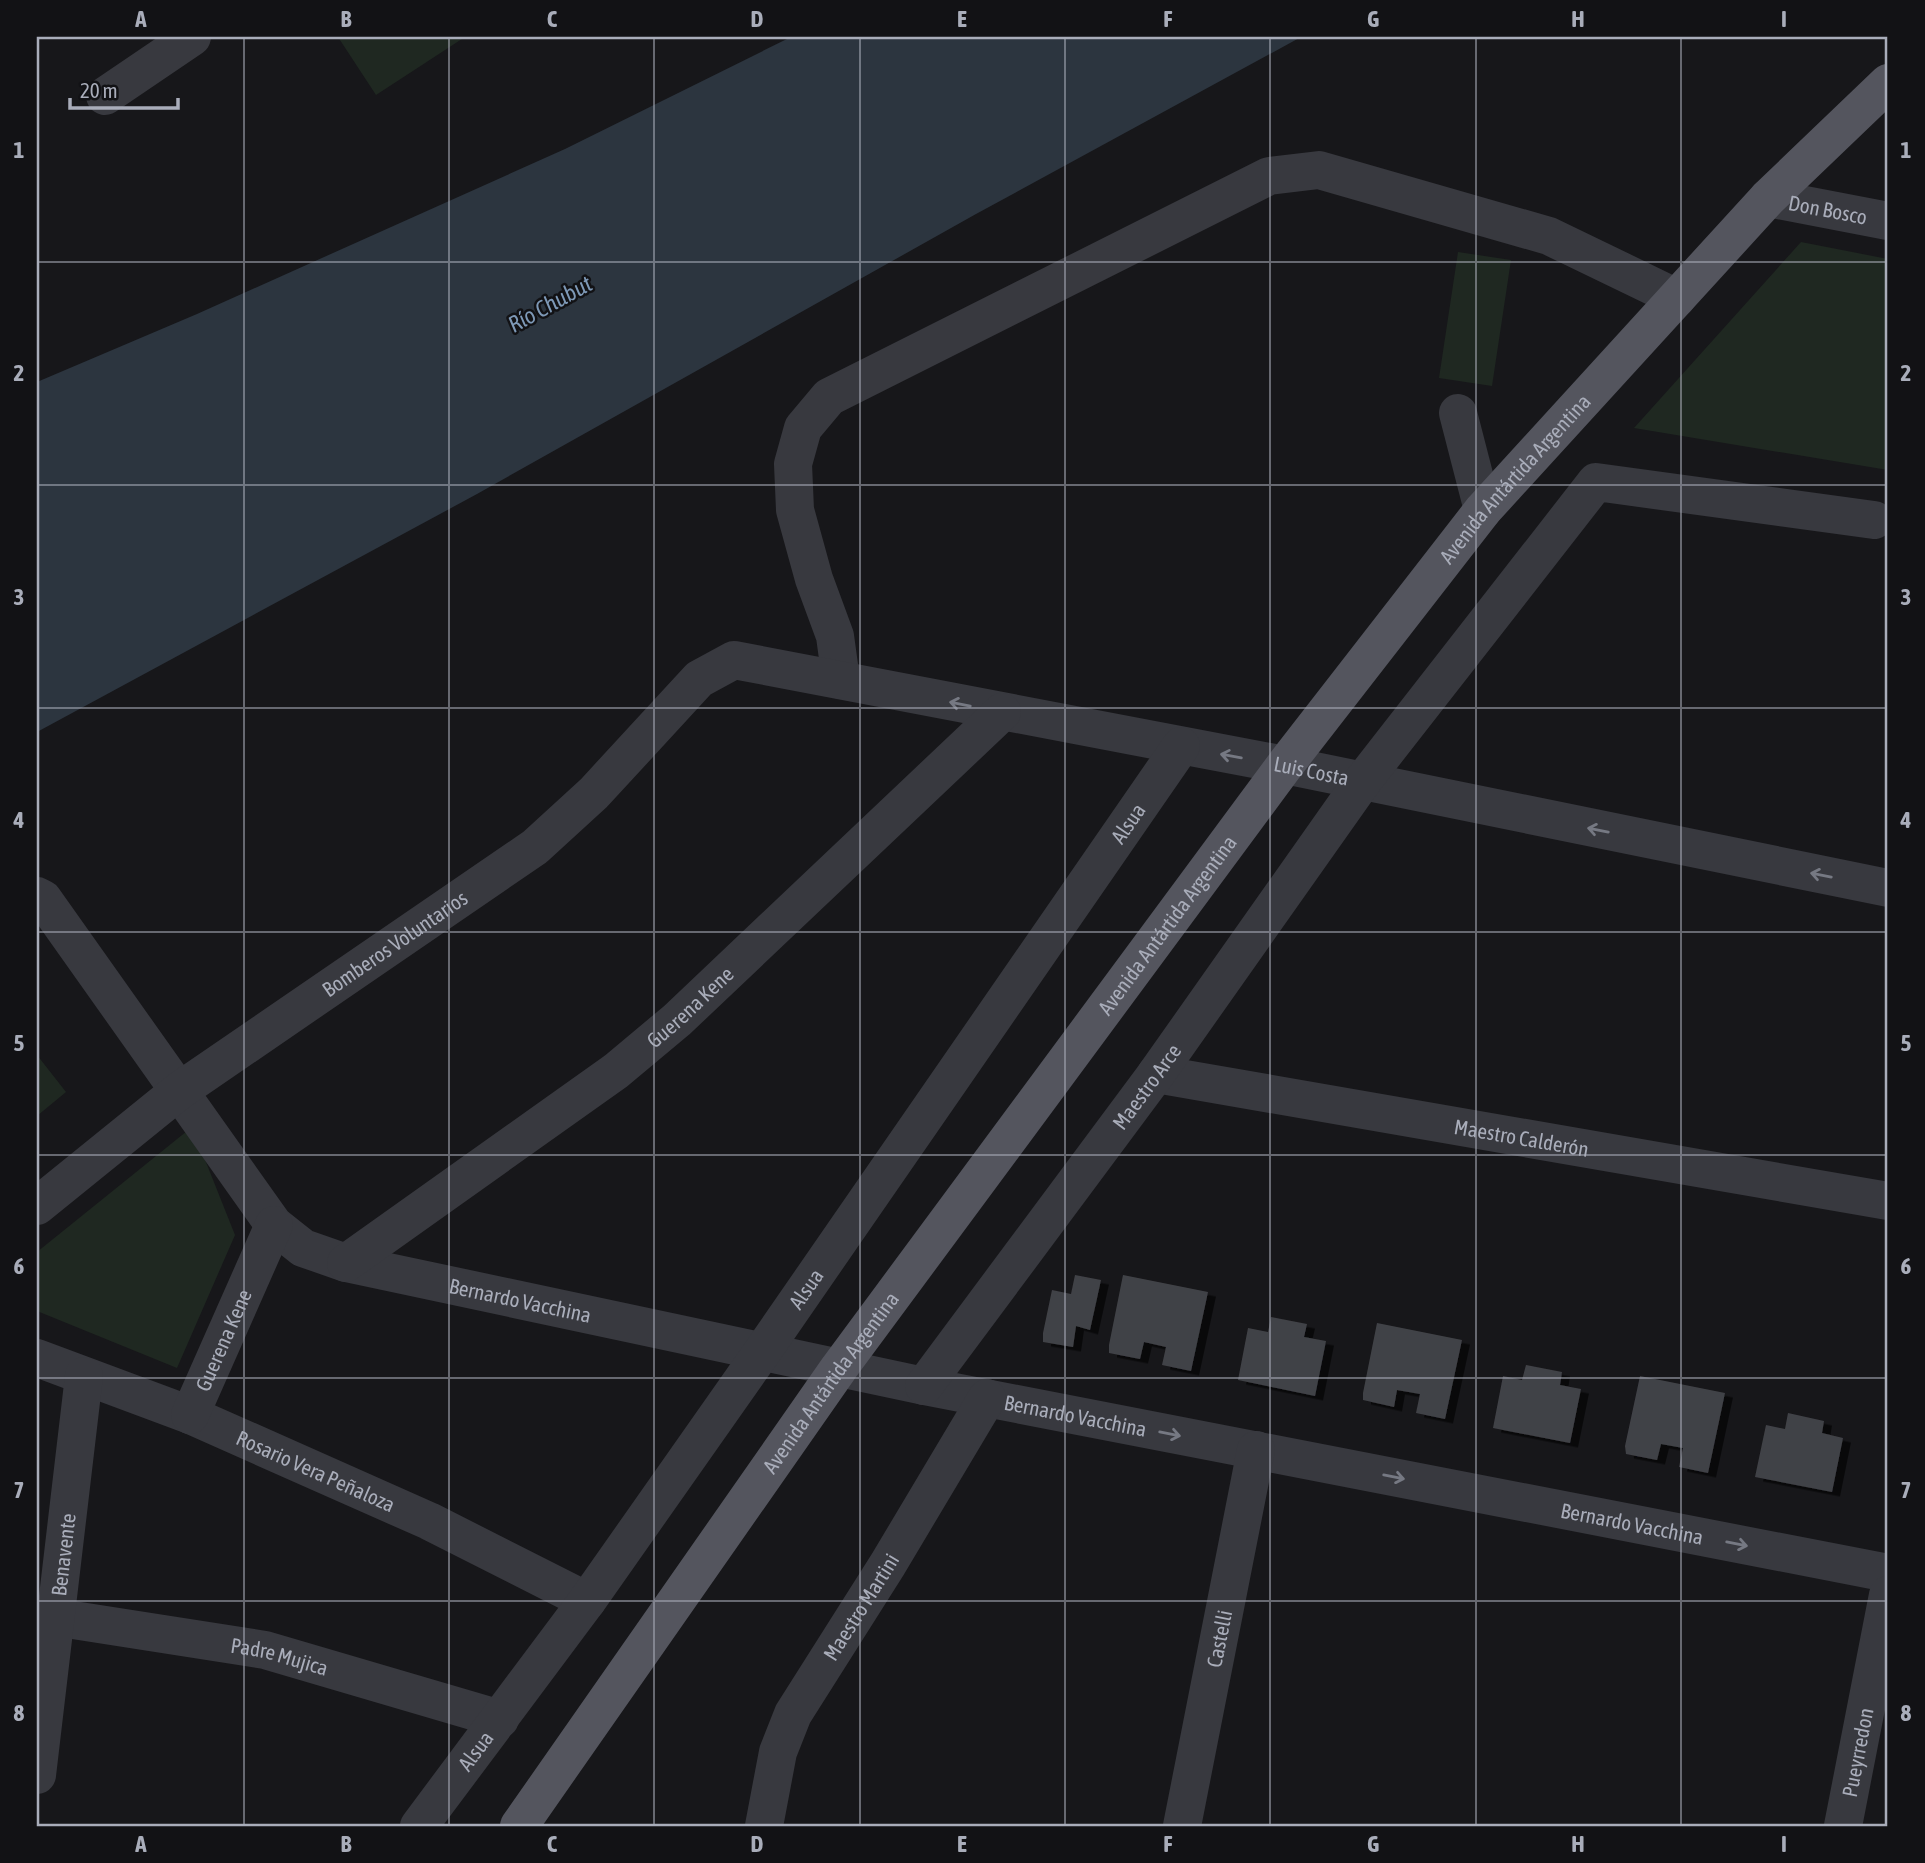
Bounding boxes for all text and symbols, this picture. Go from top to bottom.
text: A [134,6,147,32]
text: B [341,6,352,32]
text: C [547,6,558,32]
text: D [751,6,764,32]
text: E [957,6,967,32]
text: F [1163,6,1173,32]
text: G [1367,6,1379,32]
text: H [1571,6,1585,32]
text: I [1781,6,1787,32]
scale bar [70,66,178,110]
text: 20 m [80,78,118,102]
text: 1 [14,137,25,163]
text: 1 [1901,137,1912,163]
street label: Don Bosco [1787,190,1869,229]
water label: Río Chubut [503,270,597,338]
text: 2 [14,360,24,386]
text: 2 [1901,360,1911,386]
street label: Avenida Antártida Argentina [1434,389,1595,568]
text: 3 [14,584,24,610]
text: 3 [1901,584,1911,610]
one-way arrow [949,696,972,710]
one-way arrow [1220,748,1243,762]
street label: Luis Costa [1272,751,1351,790]
street label: Alsua [1105,799,1150,848]
text: 4 [13,807,25,833]
text: 4 [1900,807,1912,833]
one-way arrow [1587,822,1610,836]
street label: Avenida Antártida Argentina [1093,830,1241,1019]
one-way arrow [1810,867,1833,881]
street label: Bomberos Voluntarios [317,885,472,1001]
street label: Guerena Kene [642,961,738,1052]
text: 5 [14,1030,25,1056]
text: 5 [1901,1030,1912,1056]
street label: Maestro Arce [1107,1039,1185,1134]
street label: Maestro Calderón [1452,1114,1591,1161]
text: 6 [14,1253,25,1279]
text: 6 [1901,1253,1912,1279]
street label: Alsua [784,1264,828,1313]
street label: Bernardo Vacchina [447,1273,593,1327]
street label: Guerena Kene [190,1285,256,1395]
street label: Avenida Antártida Argentina [757,1287,903,1477]
street label: Bernardo Vacchina [1002,1390,1149,1441]
street label: Rosario Vera Peñaloza [233,1425,399,1516]
one-way arrow [1158,1427,1181,1441]
one-way arrow [1382,1470,1405,1484]
text: 7 [14,1477,24,1503]
text: 7 [1901,1477,1911,1503]
street label: Bernardo Vacchina [1559,1498,1705,1549]
street label: Benavente [46,1512,80,1597]
one-way arrow [1725,1537,1748,1551]
street label: Maestro Martini [818,1549,903,1665]
street label: Castelli [1202,1608,1236,1669]
street label: Padre Mujica [229,1633,331,1680]
text: 8 [14,1700,25,1726]
text: 8 [1901,1700,1912,1726]
street label: Pueyrredon [1837,1706,1878,1799]
street label: Alsua [453,1726,498,1775]
text: A [134,1831,147,1857]
text: B [341,1831,352,1857]
text: C [547,1831,558,1857]
text: D [751,1831,764,1857]
text: E [957,1831,967,1857]
text: F [1163,1831,1173,1857]
text: G [1367,1831,1379,1857]
text: H [1571,1831,1585,1857]
text: I [1781,1831,1787,1857]

